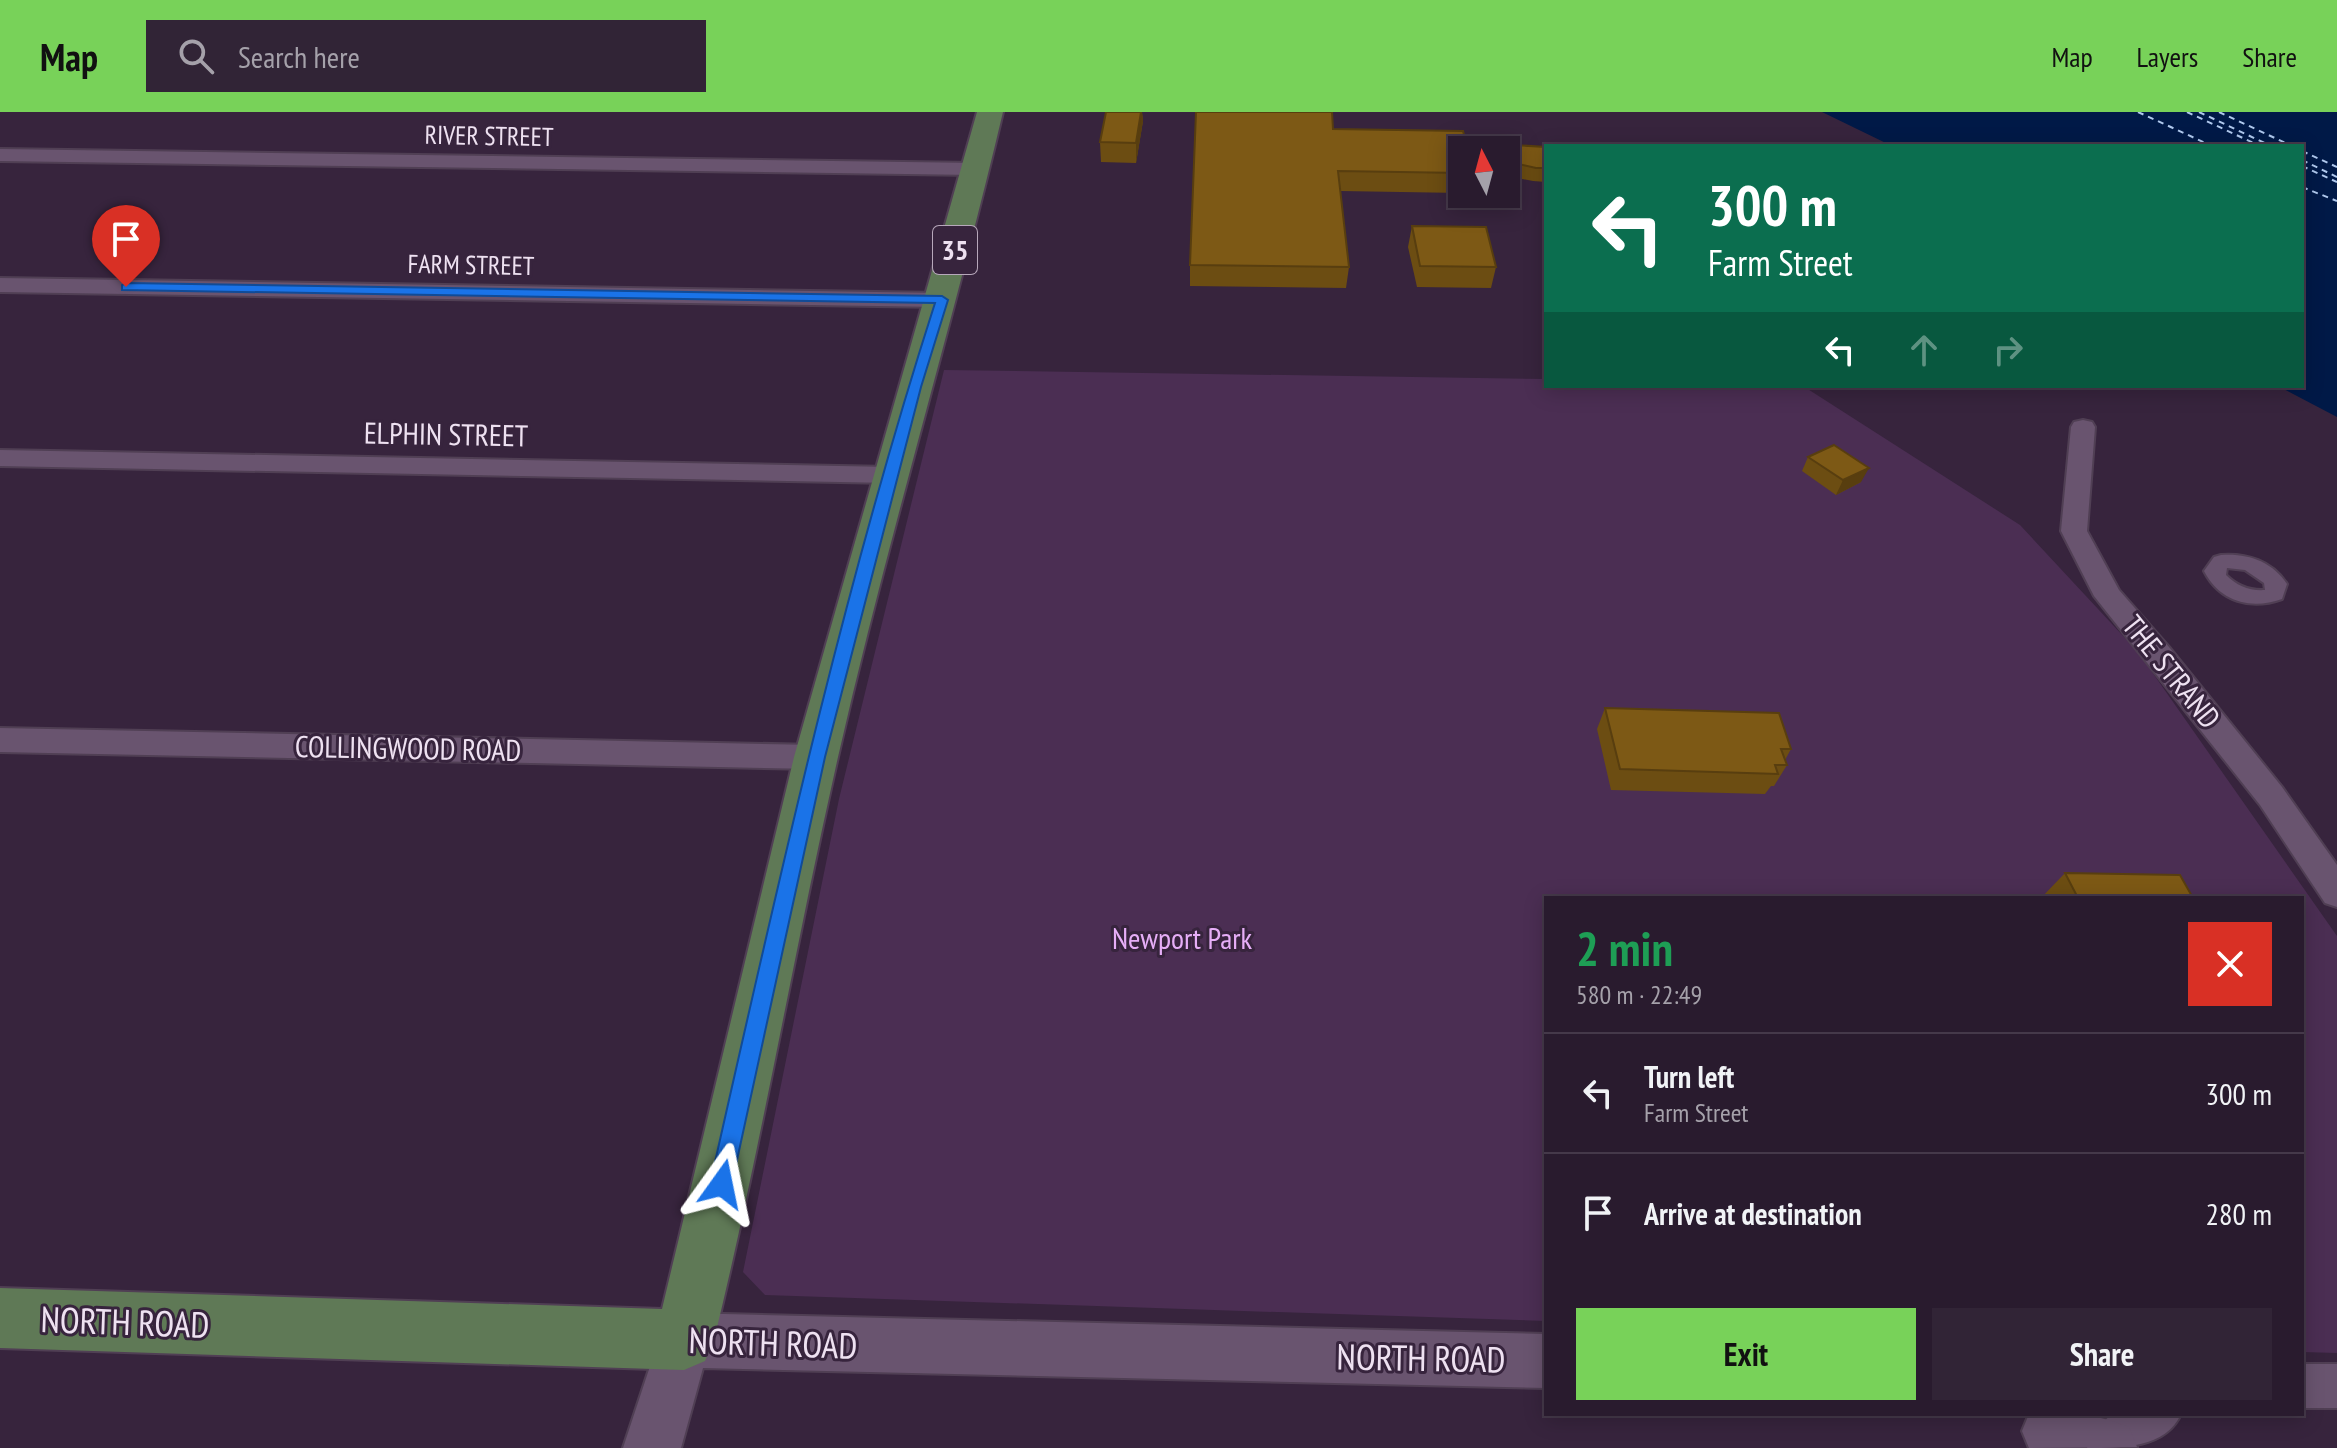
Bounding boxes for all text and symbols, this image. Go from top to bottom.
search box [146,20,706,92]
text: Map [40,32,98,81]
icon: search [174,34,218,78]
text: Search here [238,37,360,76]
text: Map [2051,38,2093,75]
text: Layers [2137,38,2198,75]
text: Share [2242,38,2297,75]
street label: RIVER STREET [424,118,554,153]
north arrow [1448,136,1520,208]
map controls [1448,136,1520,208]
text: 300 m [1708,169,1837,241]
icon: left [1576,176,1680,280]
pin [92,205,160,287]
icon: arrive [104,217,148,261]
road number: 35 [933,226,977,274]
text: Farm Street [1708,239,1853,286]
street label: FARM STREET [407,247,535,282]
icon: left [1818,328,1862,372]
icon: ahead [1902,328,1946,372]
icon: right [1986,328,2030,372]
street label: ELPHIN STREET [364,413,528,454]
street label: THE STRAND [2115,606,2230,736]
street label: COLLINGWOOD ROAD [295,726,522,769]
text: 2 min [1576,917,1673,979]
park label: Newport Park [1112,918,1252,957]
button: close [2188,922,2272,1006]
text: 580 m · 22:49 [1576,978,1702,1011]
text: Turn left [1644,1057,1734,1096]
icon: left [1576,1071,1620,1115]
text: 300 m [2206,1074,2272,1113]
text: Farm Street [1644,1096,1749,1129]
position arrow [680,1142,764,1226]
icon: arrive [1576,1191,1620,1235]
text: Arrive at destination [1644,1194,1862,1233]
text: 280 m [2206,1194,2272,1233]
street label: NORTH ROAD [40,1295,210,1348]
button: Exit [1576,1308,1916,1400]
button: Share [1932,1308,2272,1400]
street label: NORTH ROAD [688,1316,858,1369]
street label: NORTH ROAD [1336,1333,1506,1382]

